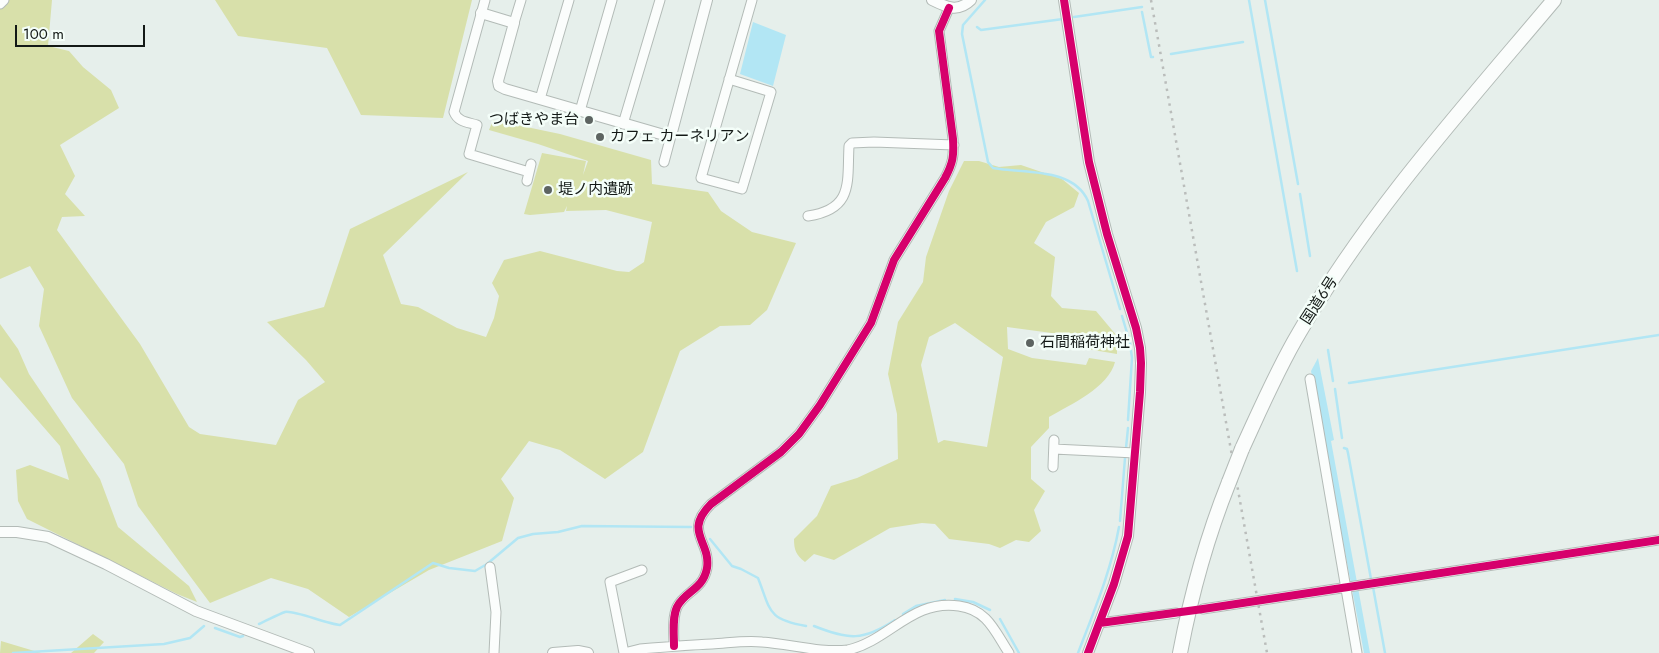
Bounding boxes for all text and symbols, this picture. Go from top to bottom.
scale bar [18,15,148,47]
text: 100 m [23,23,64,45]
place label: つばきやま台 [489,111,579,129]
marker: つばきやま台 [583,114,595,126]
place label: カフェ カーネリアン [610,128,749,146]
marker: カフェ カーネリアン [594,131,606,143]
place label: 堤ノ内遺跡 [558,181,633,199]
marker: 堤ノ内遺跡 [542,184,554,196]
street label: 国道6号 [1298,274,1342,328]
place label: 石間稲荷神社 [1040,334,1130,352]
marker: 石間稲荷神社 [1024,337,1036,349]

